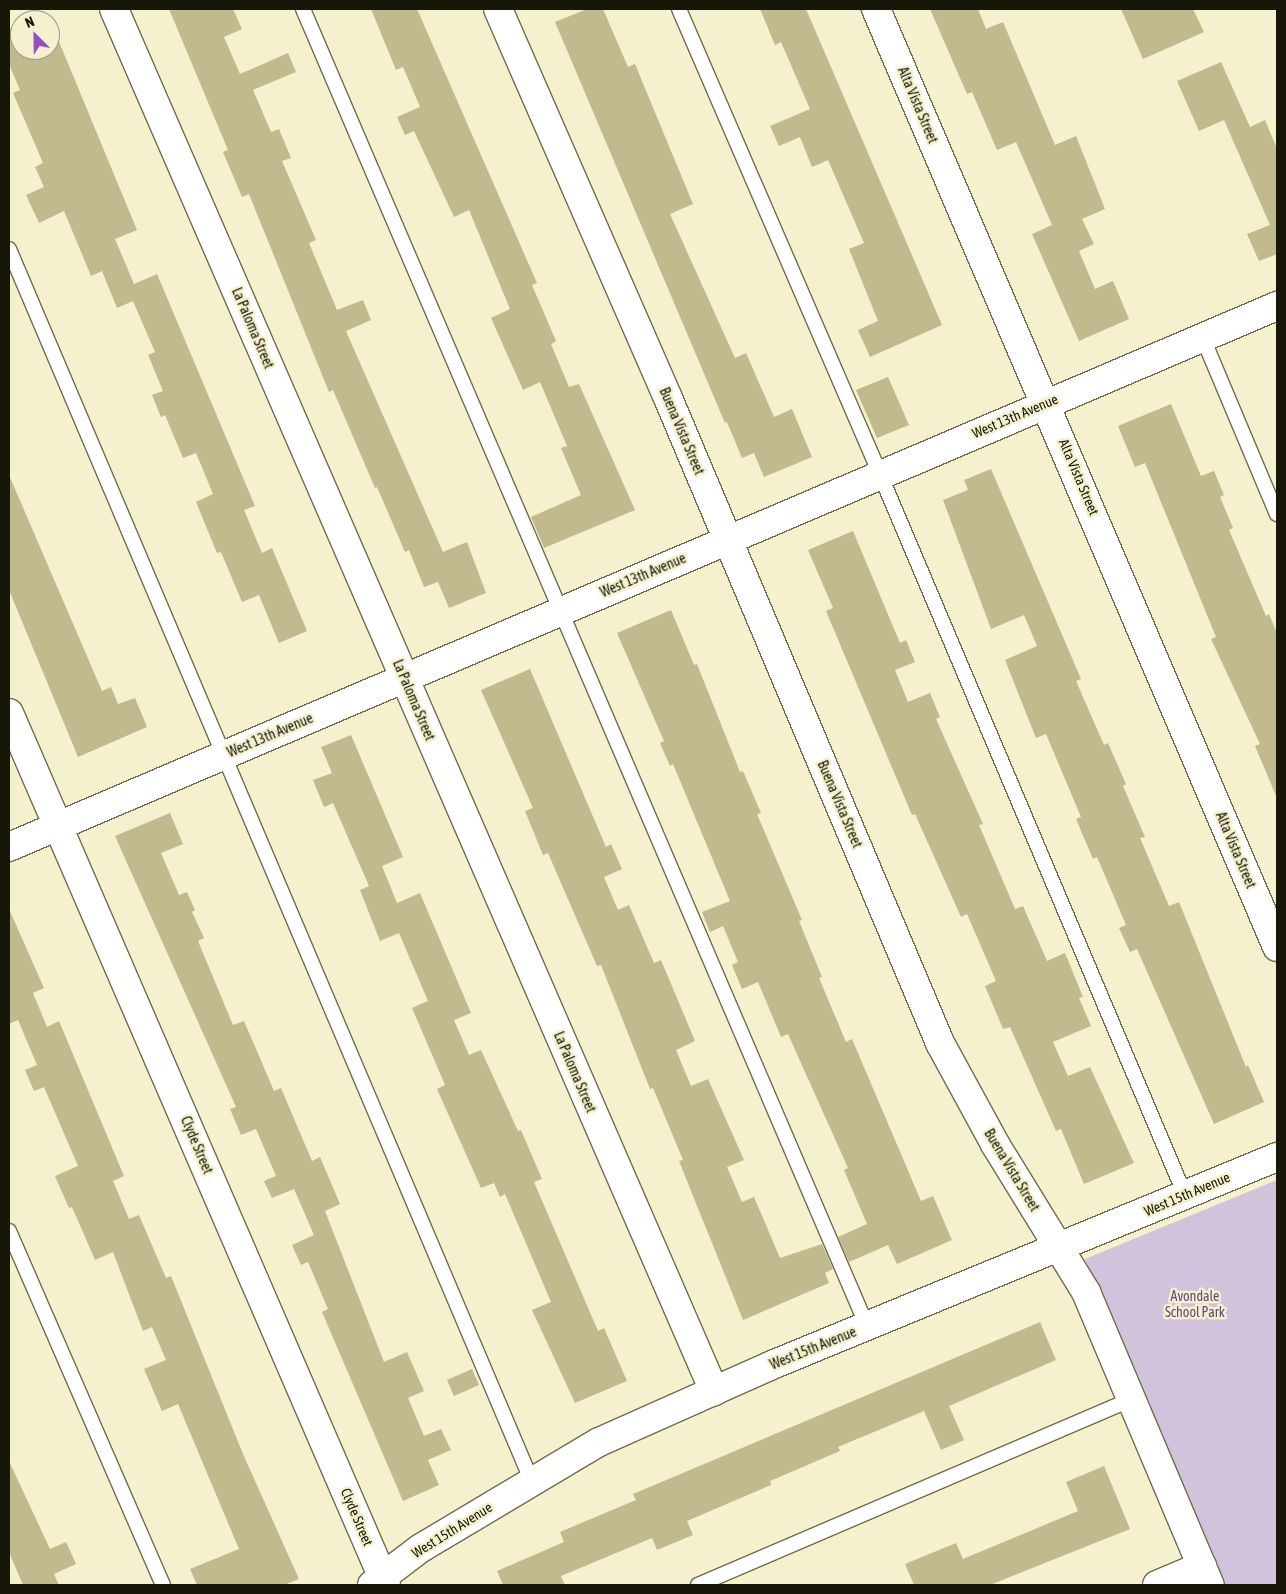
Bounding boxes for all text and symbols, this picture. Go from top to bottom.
north arrow [10,10,60,60]
text: N [23,13,36,31]
street label: Alta Vista Street [894,64,942,146]
street label: La Paloma Street [228,285,278,371]
street label: Buena Vista Street [656,385,708,477]
street label: West 13th Avenue [970,390,1060,442]
street label: Alta Vista Street [1055,436,1103,518]
street label: West 13th Avenue [598,549,688,601]
street label: La Paloma Street [389,657,439,743]
street label: West 13th Avenue [225,709,315,761]
street label: Buena Vista Street [814,758,866,850]
street label: Alta Vista Street [1212,809,1260,891]
street label: La Paloma Street [550,1029,600,1115]
street label: Clyde Street [177,1114,217,1176]
street label: Buena Vista Street [981,1126,1043,1214]
street label: West 15th Avenue [1142,1168,1232,1220]
park label: Avondale School Park [1165,1288,1225,1320]
street label: West 15th Avenue [767,1323,859,1373]
street label: Clyde Street [337,1486,377,1548]
street label: West 15th Avenue [409,1499,495,1561]

